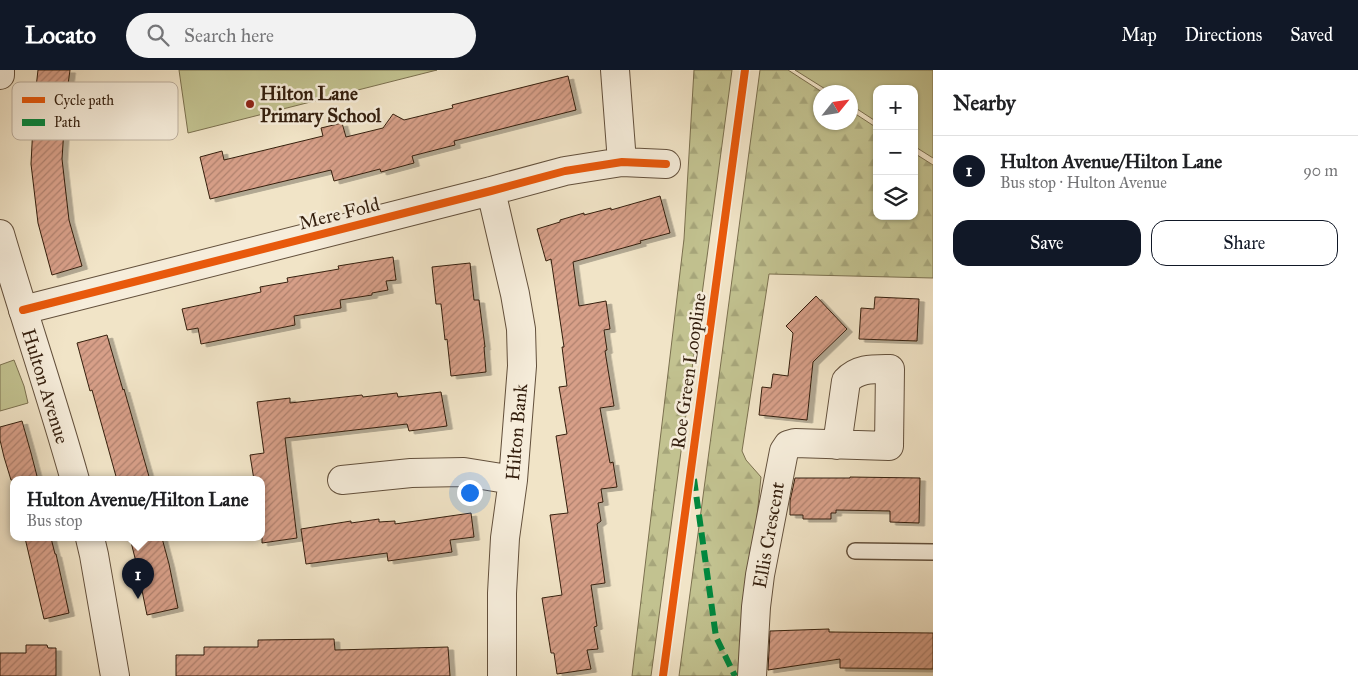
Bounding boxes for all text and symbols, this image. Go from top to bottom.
search box [126,13,476,58]
text: Locato [25,20,96,50]
icon: search [144,21,172,49]
text: Search here [184,24,274,47]
text: Map [1121,24,1157,46]
text: Directions [1185,24,1262,46]
text: Saved [1290,24,1333,46]
legend [12,82,178,140]
place label: Hilton Lane Primary School [260,82,382,128]
north arrow [813,85,858,130]
map controls [873,85,918,220]
button: + [873,85,918,130]
text: Nearby [953,90,1016,116]
text: Cycle path [54,92,114,109]
marker: Hilton Lane Primary School [244,98,256,110]
text: Path [54,114,81,131]
button: − [873,130,918,175]
text: Hulton Avenue/Hilton Lane [1000,150,1222,173]
text: 1 [966,161,972,180]
text: 90 m [1303,161,1338,180]
text: Bus stop · Hulton Avenue [1000,173,1167,192]
button: layers [873,175,918,220]
street label: Mere Fold [296,192,382,235]
button: Save [953,220,1141,266]
button: Share [1151,220,1338,266]
street label: Roe Green Loopline [666,291,711,451]
street label: Hulton Avenue [17,326,74,447]
street label: Hilton Bank [501,382,532,481]
popup [10,476,265,541]
your location [457,480,483,506]
street label: Ellis Crescent [748,480,789,590]
text: Hulton Avenue/Hilton Lane [26,488,249,511]
text: Bus stop [26,511,82,530]
pin: 1 [122,558,154,599]

